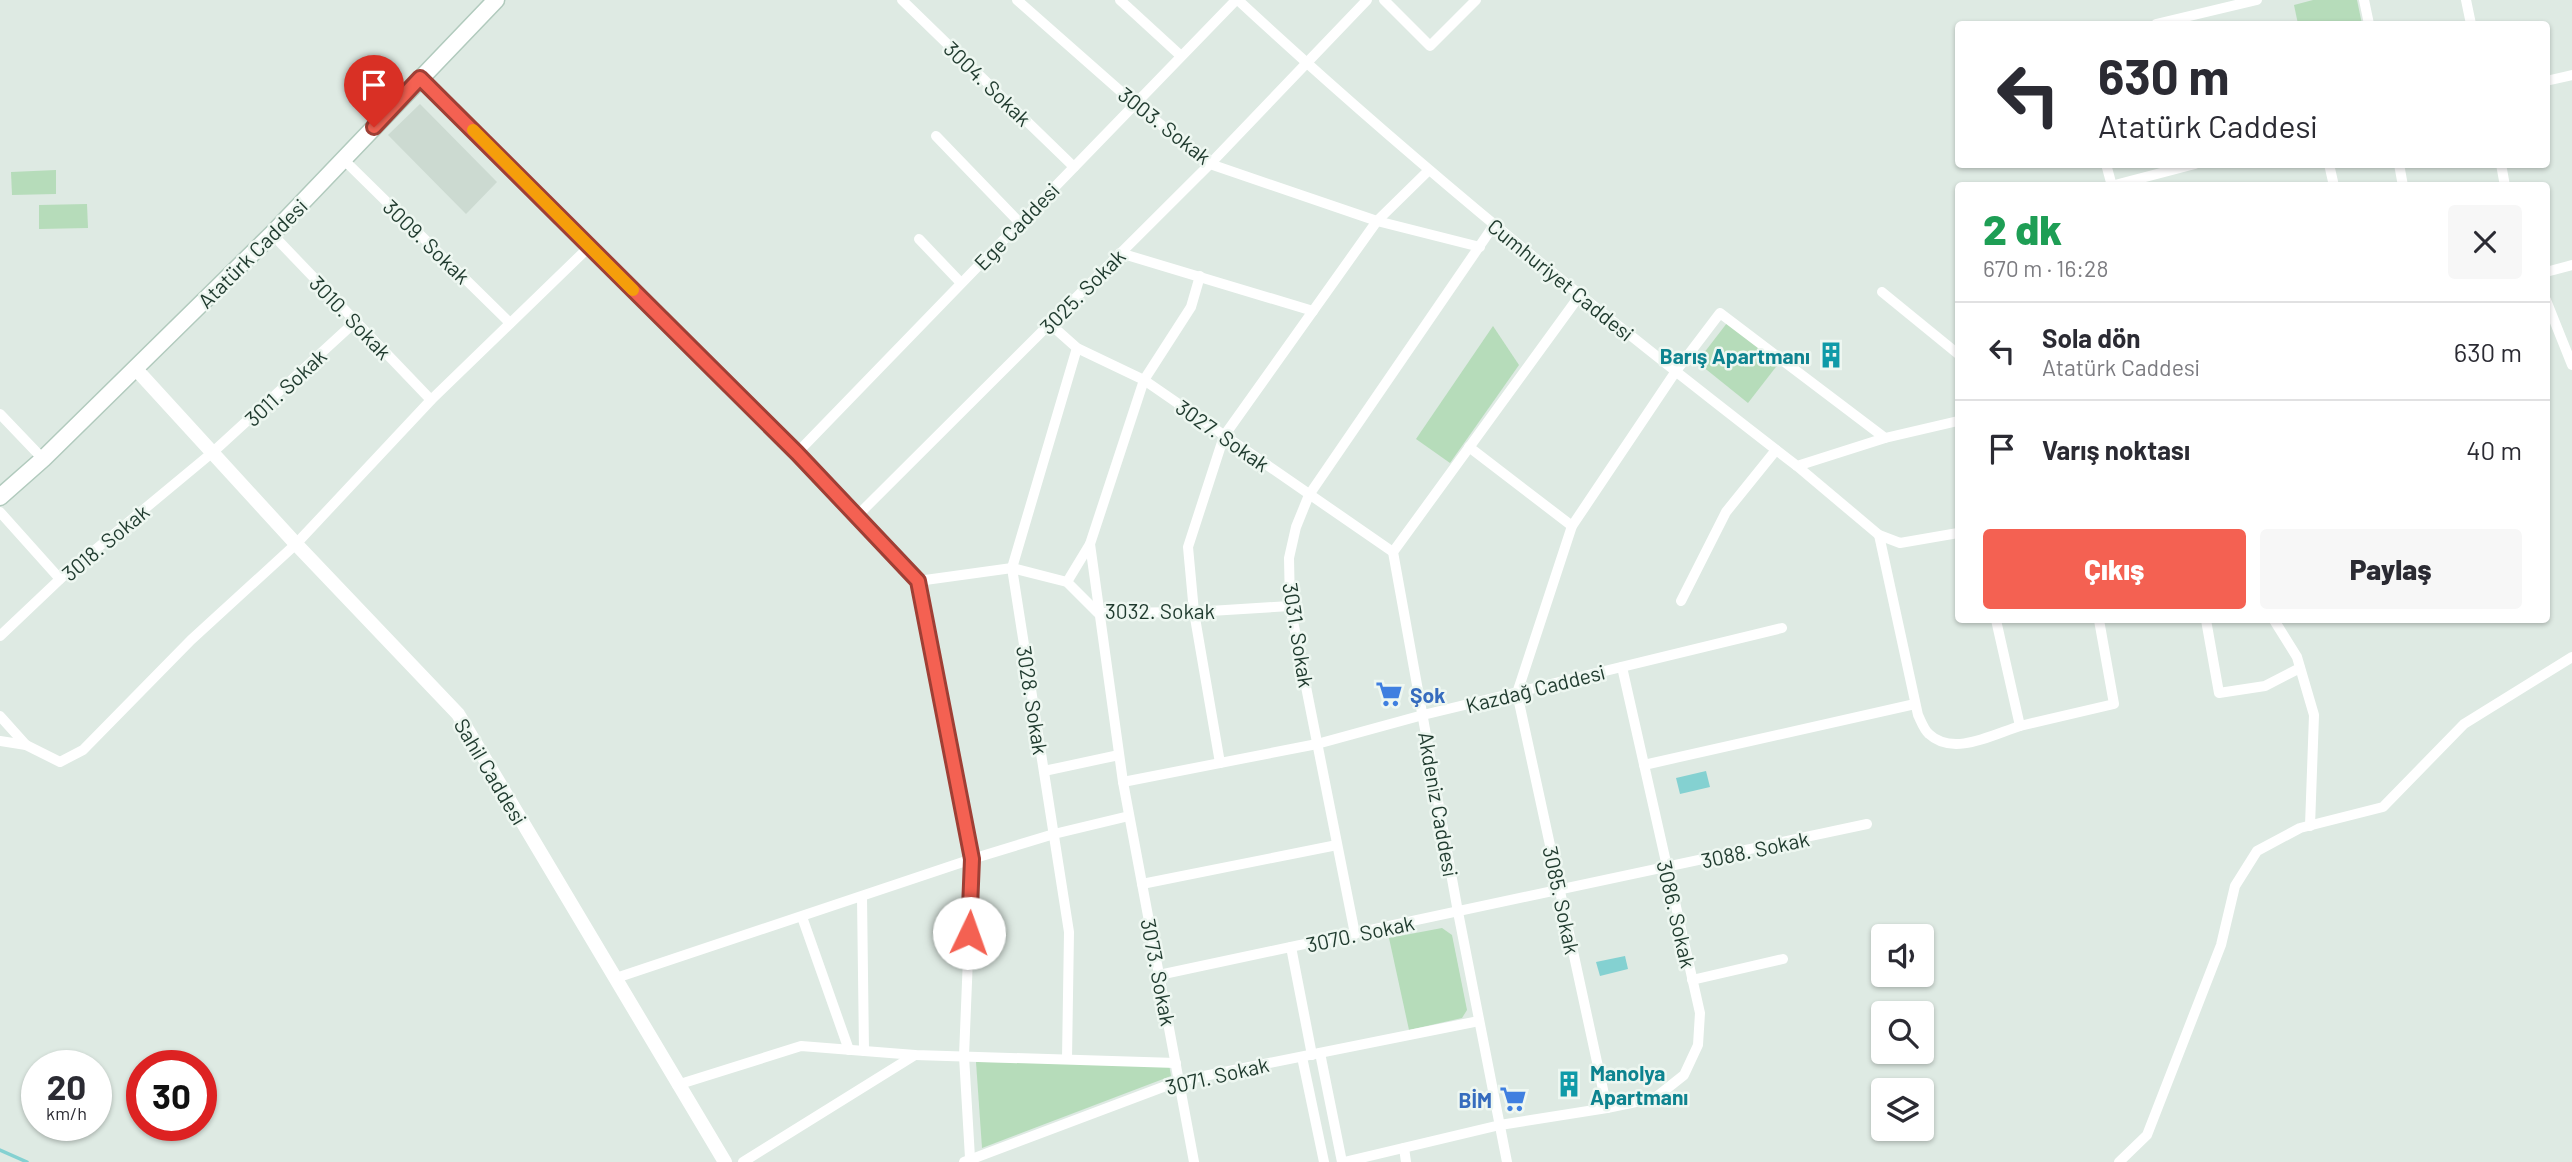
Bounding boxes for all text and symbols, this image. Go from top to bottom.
street label: 3004. Sokak [939,35,1037,131]
text: 630 m [2098,46,2229,105]
icon: left [1983,49,2074,140]
pin [344,55,404,127]
icon: arrive [355,66,393,104]
street label: 3003. Sokak [1114,81,1216,169]
text: Atatürk Caddesi [2098,106,2317,144]
street label: Ege Caddesi [968,177,1064,275]
street label: Atatürk Caddesi [192,193,312,313]
street label: 3009. Sokak [378,194,476,288]
text: 2 dk [1983,203,2062,253]
button: close [2448,205,2522,279]
street label: Cumhuriyet Caddesi [1483,213,1639,345]
street label: 3025. Sokak [1034,243,1130,339]
text: 670 m · 16:28 [1983,254,2108,282]
street label: 3010. Sokak [305,270,397,364]
text: Sola dön [2042,322,2140,353]
icon: left [1983,332,2021,370]
text: 630 m [2454,336,2522,367]
building icon: Barış Apartmanı [1816,340,1846,370]
street label: 3011. Sokak [239,343,331,431]
place label: Barış Apartmanı [1660,343,1810,368]
text: Atatürk Caddesi [2042,353,2200,381]
street label: 3027. Sokak [1171,394,1275,476]
icon: arrive [1983,430,2021,468]
text: Varış noktası [2042,434,2190,465]
text: 40 m [2466,434,2522,465]
street label: 3018. Sokak [56,498,154,586]
button: Çıkış [1983,529,2246,609]
button: Paylaş [2260,529,2522,609]
street label: 3031. Sokak [1278,581,1320,689]
street label: 3032. Sokak [1105,598,1215,623]
street label: 3028. Sokak [1012,644,1054,756]
street label: Kazdağ Caddesi [1463,659,1607,717]
supermarket icon: Şok [1374,679,1404,709]
place label: Şok [1410,682,1445,707]
street label: Sahil Caddesi [449,713,533,829]
street label: Akdeniz Caddesi [1414,730,1464,878]
street label: 3088. Sokak [1699,825,1811,873]
street label: 3085. Sokak [1538,844,1586,956]
street label: 3086. Sokak [1652,858,1702,970]
position arrow [932,896,1006,970]
street label: 3070. Sokak [1304,909,1416,957]
street label: 3073. Sokak [1136,916,1182,1028]
map controls [1871,924,1934,1141]
button: sound [1871,924,1934,987]
button: search [1871,1001,1934,1064]
speed limit sign: 30 [126,1050,217,1141]
street label: 3071. Sokak [1163,1051,1271,1099]
place label: Manolya Apartmanı [1590,1060,1688,1109]
text: 20 [47,1065,86,1107]
building icon: Manolya Apartmanı [1554,1069,1584,1099]
button: layers [1871,1078,1934,1141]
supermarket icon: BİM [1498,1084,1528,1114]
place label: BİM [1458,1087,1492,1112]
text: km/h [46,1102,87,1124]

